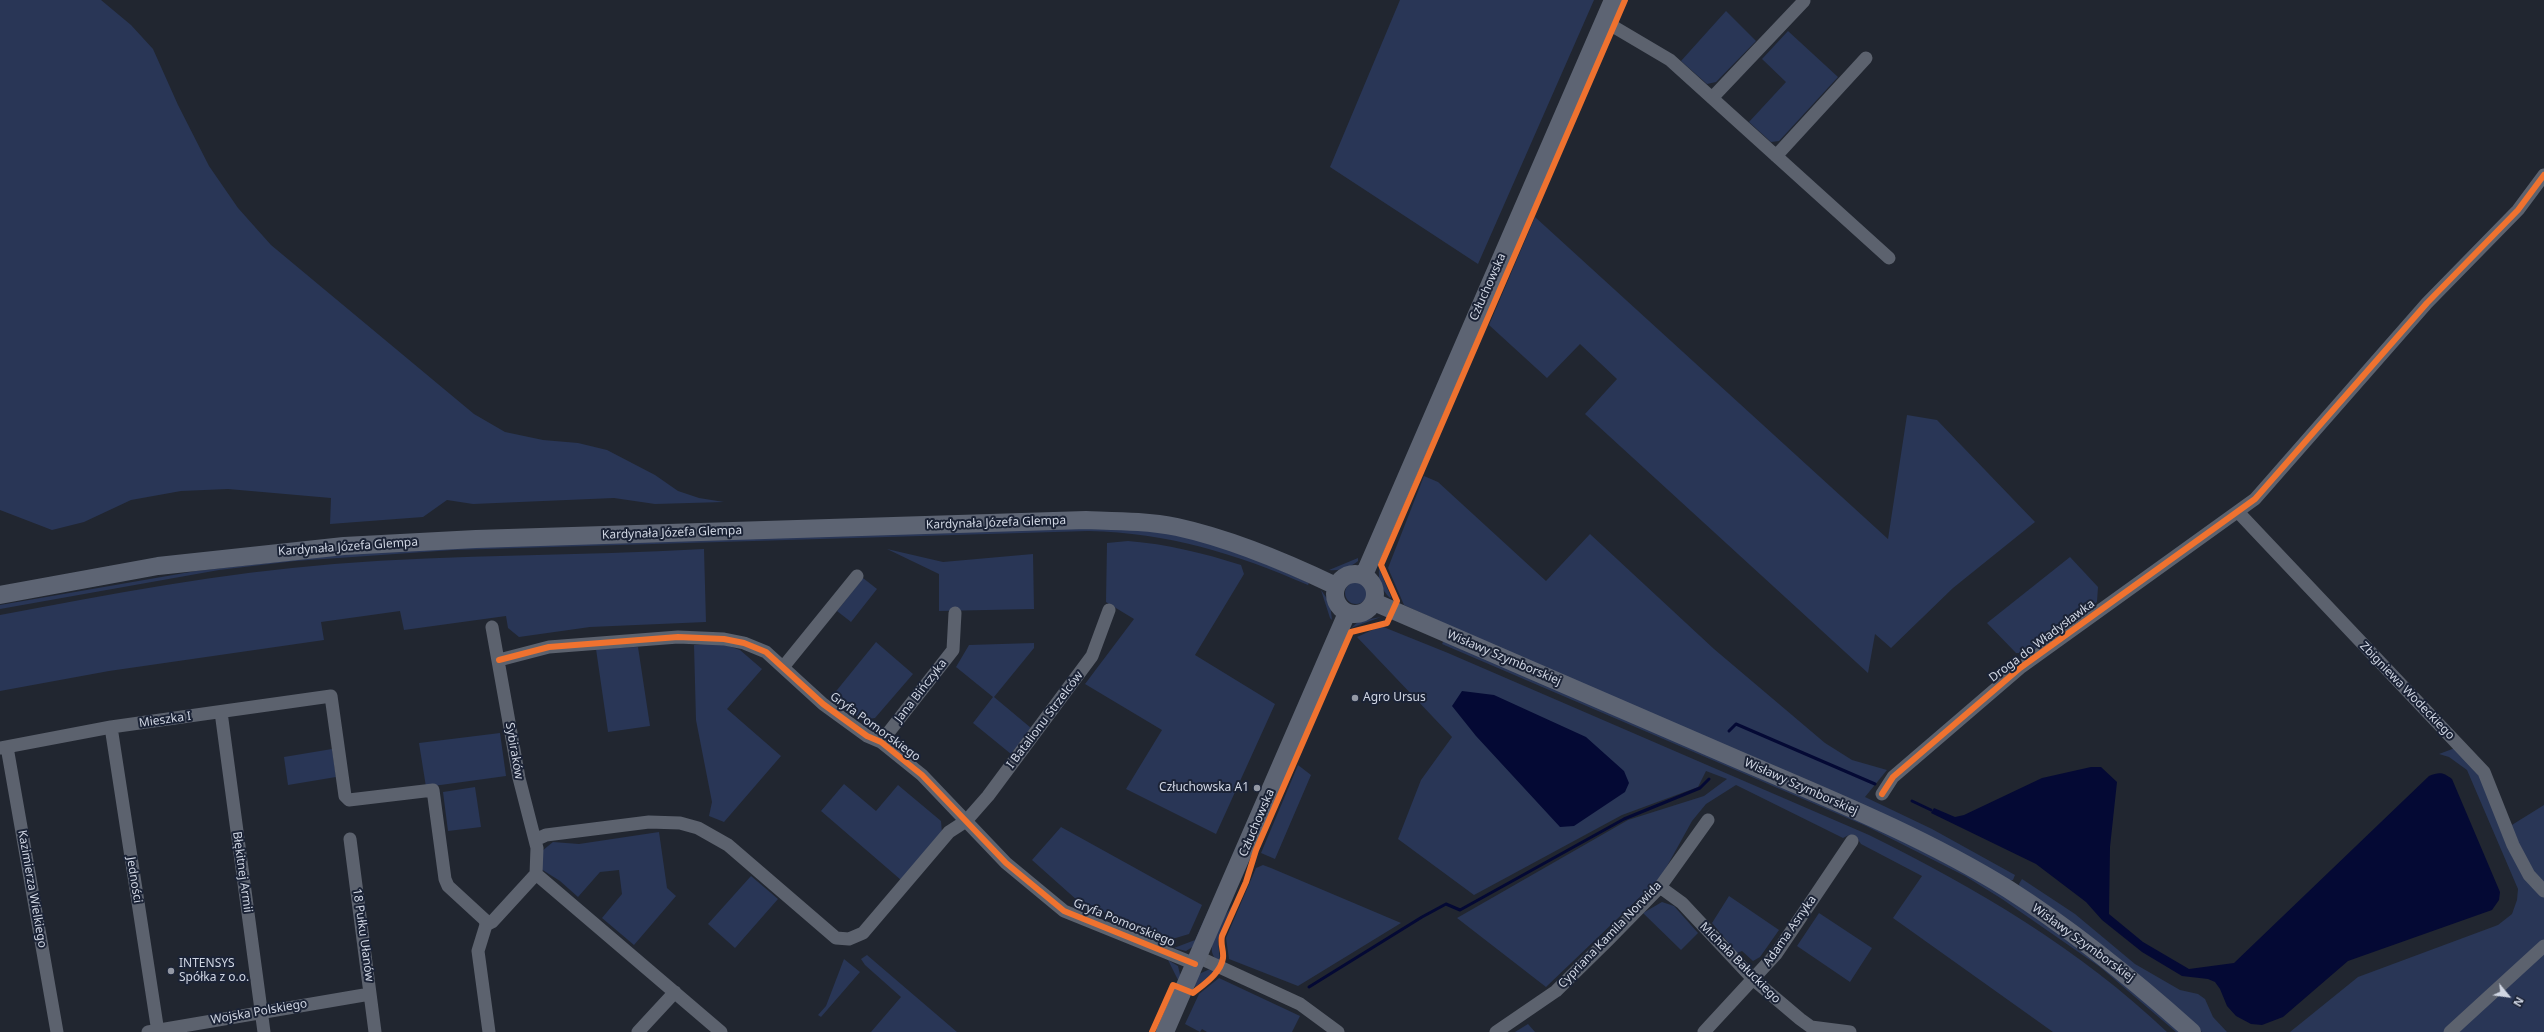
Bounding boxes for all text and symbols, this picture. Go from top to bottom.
street label: Człuchowska [1467,251,1509,323]
street label: Kardynała Józefa Glempa [926,513,1066,533]
street label: Kardynała Józefa Glempa [602,523,742,543]
street label: Kardynała Józefa Glempa [278,535,418,559]
street label: Droga do Władysławka [1986,597,2098,685]
street label: Wisławy Szymborskiej [1445,627,1563,689]
street label: Zbigniewa Wodeckiego [2357,639,2457,743]
street label: Jana Bińczyka [892,657,950,725]
street label: I Batalionu Strzelców [1004,669,1086,771]
street label: Gryfa Pomorskiego [827,689,923,765]
place label: Agro Ursus [1363,691,1426,705]
marker: Agro Ursus [1350,693,1360,703]
street label: Mieszka I [138,709,192,731]
street label: Sybiraków [502,721,526,781]
street label: Wisławy Szymborskiej [1742,755,1860,819]
place label: Człuchowska A1 [1159,781,1249,795]
marker: Człuchowska A1 [1252,783,1262,793]
street label: Człuchowska [1236,787,1278,859]
street label: Kazimierza Wielkiego [15,829,49,949]
street label: Błękitnej Armii [229,830,255,914]
street label: Jedności [123,856,145,904]
street label: Cypriana Kamila Norwida [1555,879,1665,991]
street label: 18 Pułku Ułanów [349,887,377,983]
street label: Adama Asnyka [1760,893,1820,969]
street label: Gryfa Pomorskiego [1071,896,1177,950]
street label: Wisławy Szymborskiej [2029,901,2137,985]
street label: Michała Bałuckiego [1697,920,1783,1006]
place label: INTENSYS Spółka z o.o. [179,957,249,985]
marker: INTENSYS Spółka z o.o. [166,966,176,976]
north arrow [2488,976,2528,1016]
text: N [2510,995,2528,1010]
street label: Wojska Polskiego [210,996,308,1028]

